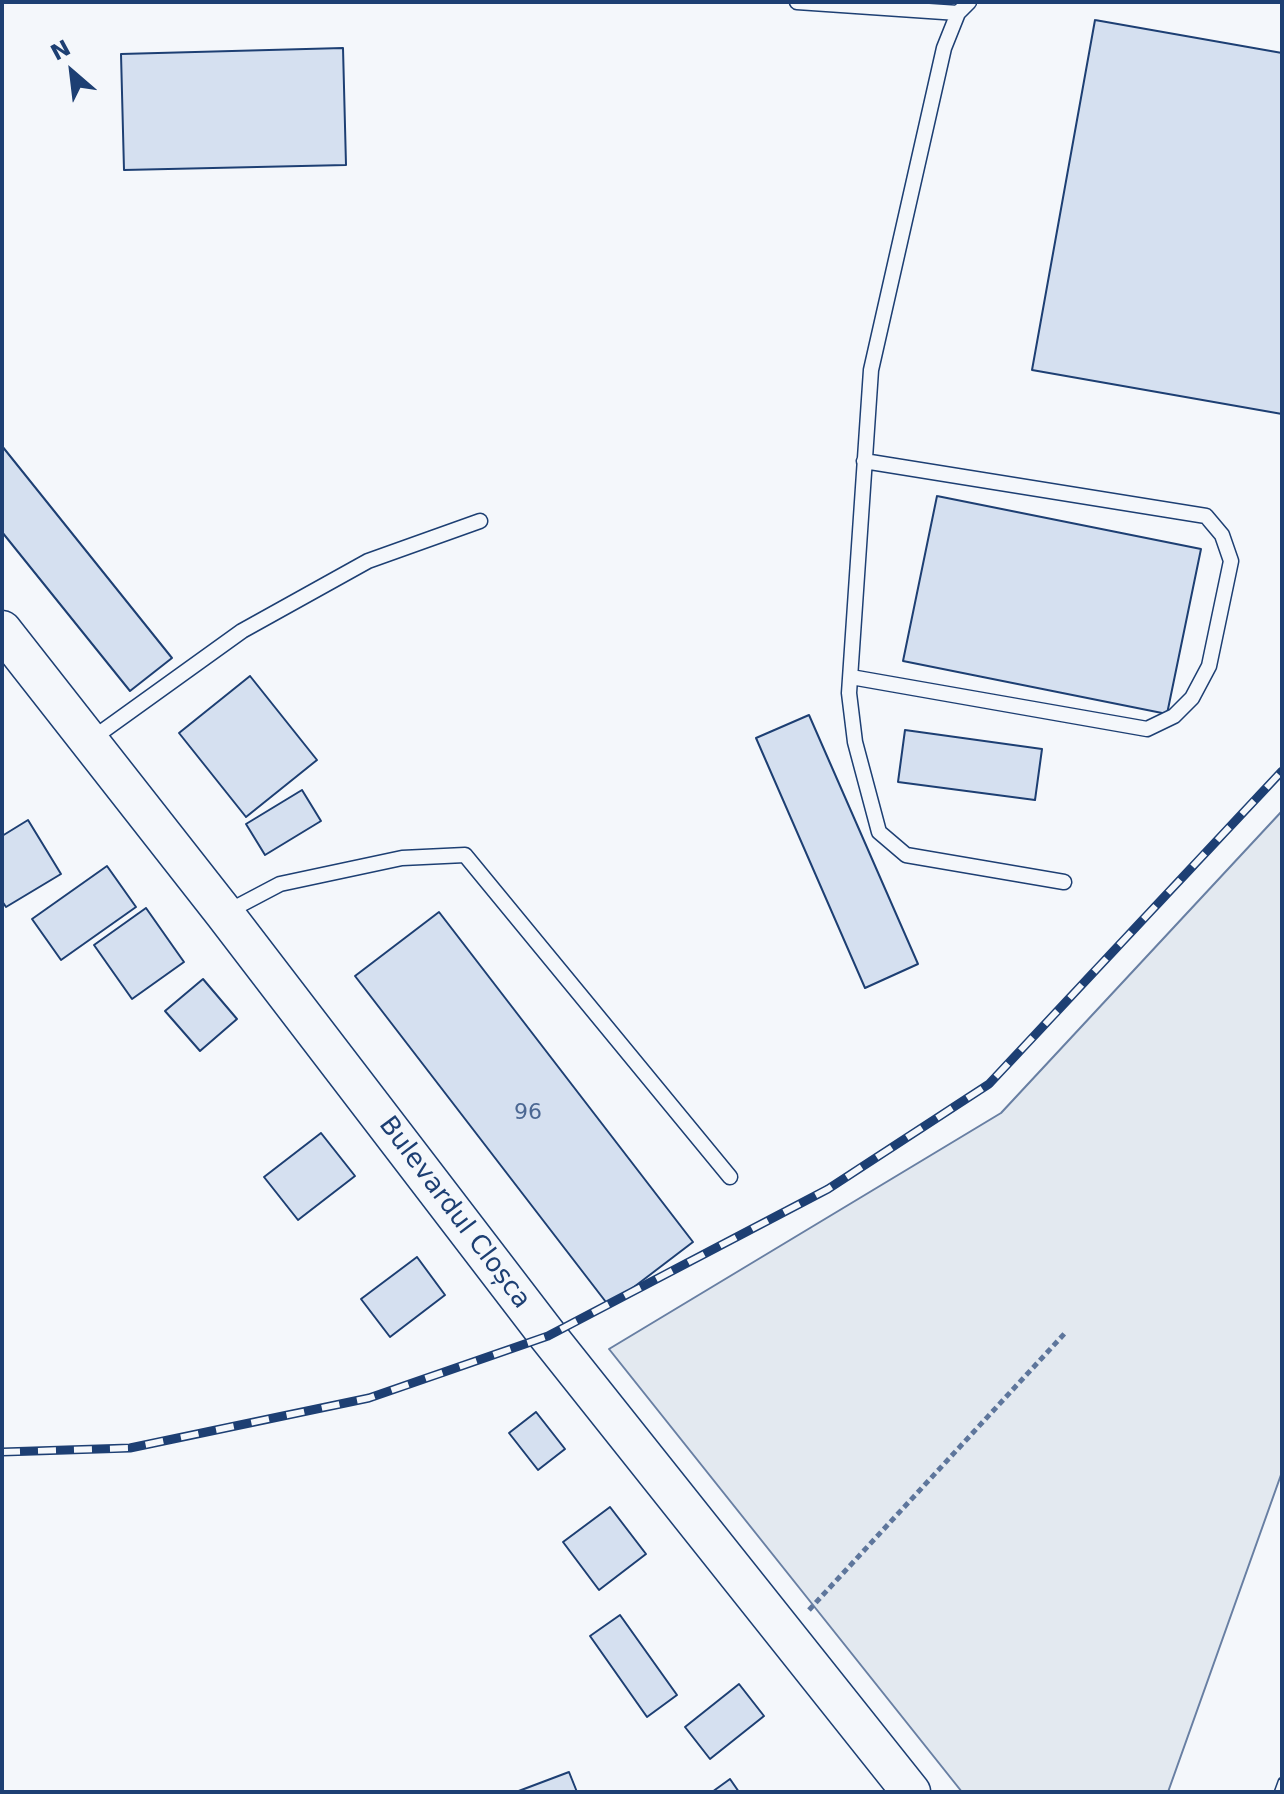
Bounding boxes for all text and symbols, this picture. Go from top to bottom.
north arrow [32,32,112,112]
text: N [46,35,74,66]
house number: 96 [514,1100,542,1126]
street label: Bulevardul Cloșca [372,1111,536,1315]

